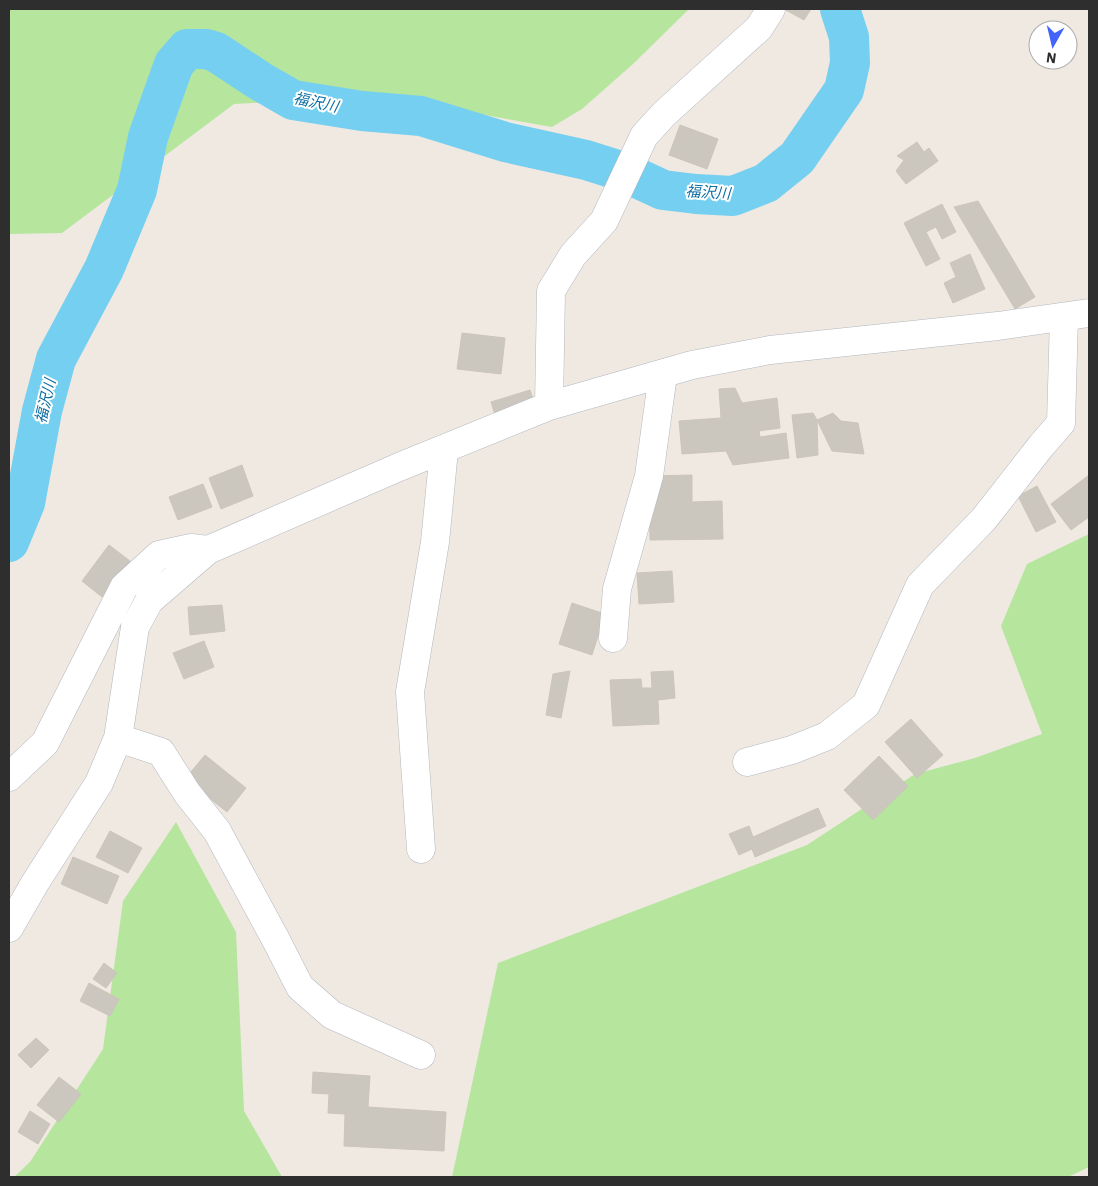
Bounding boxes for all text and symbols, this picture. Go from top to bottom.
north arrow [1028,20,1078,70]
text: N [1045,48,1057,67]
water label: 福沢川 [292,88,342,116]
water label: 福沢川 [685,181,733,203]
water label: 福沢川 [31,375,60,425]

